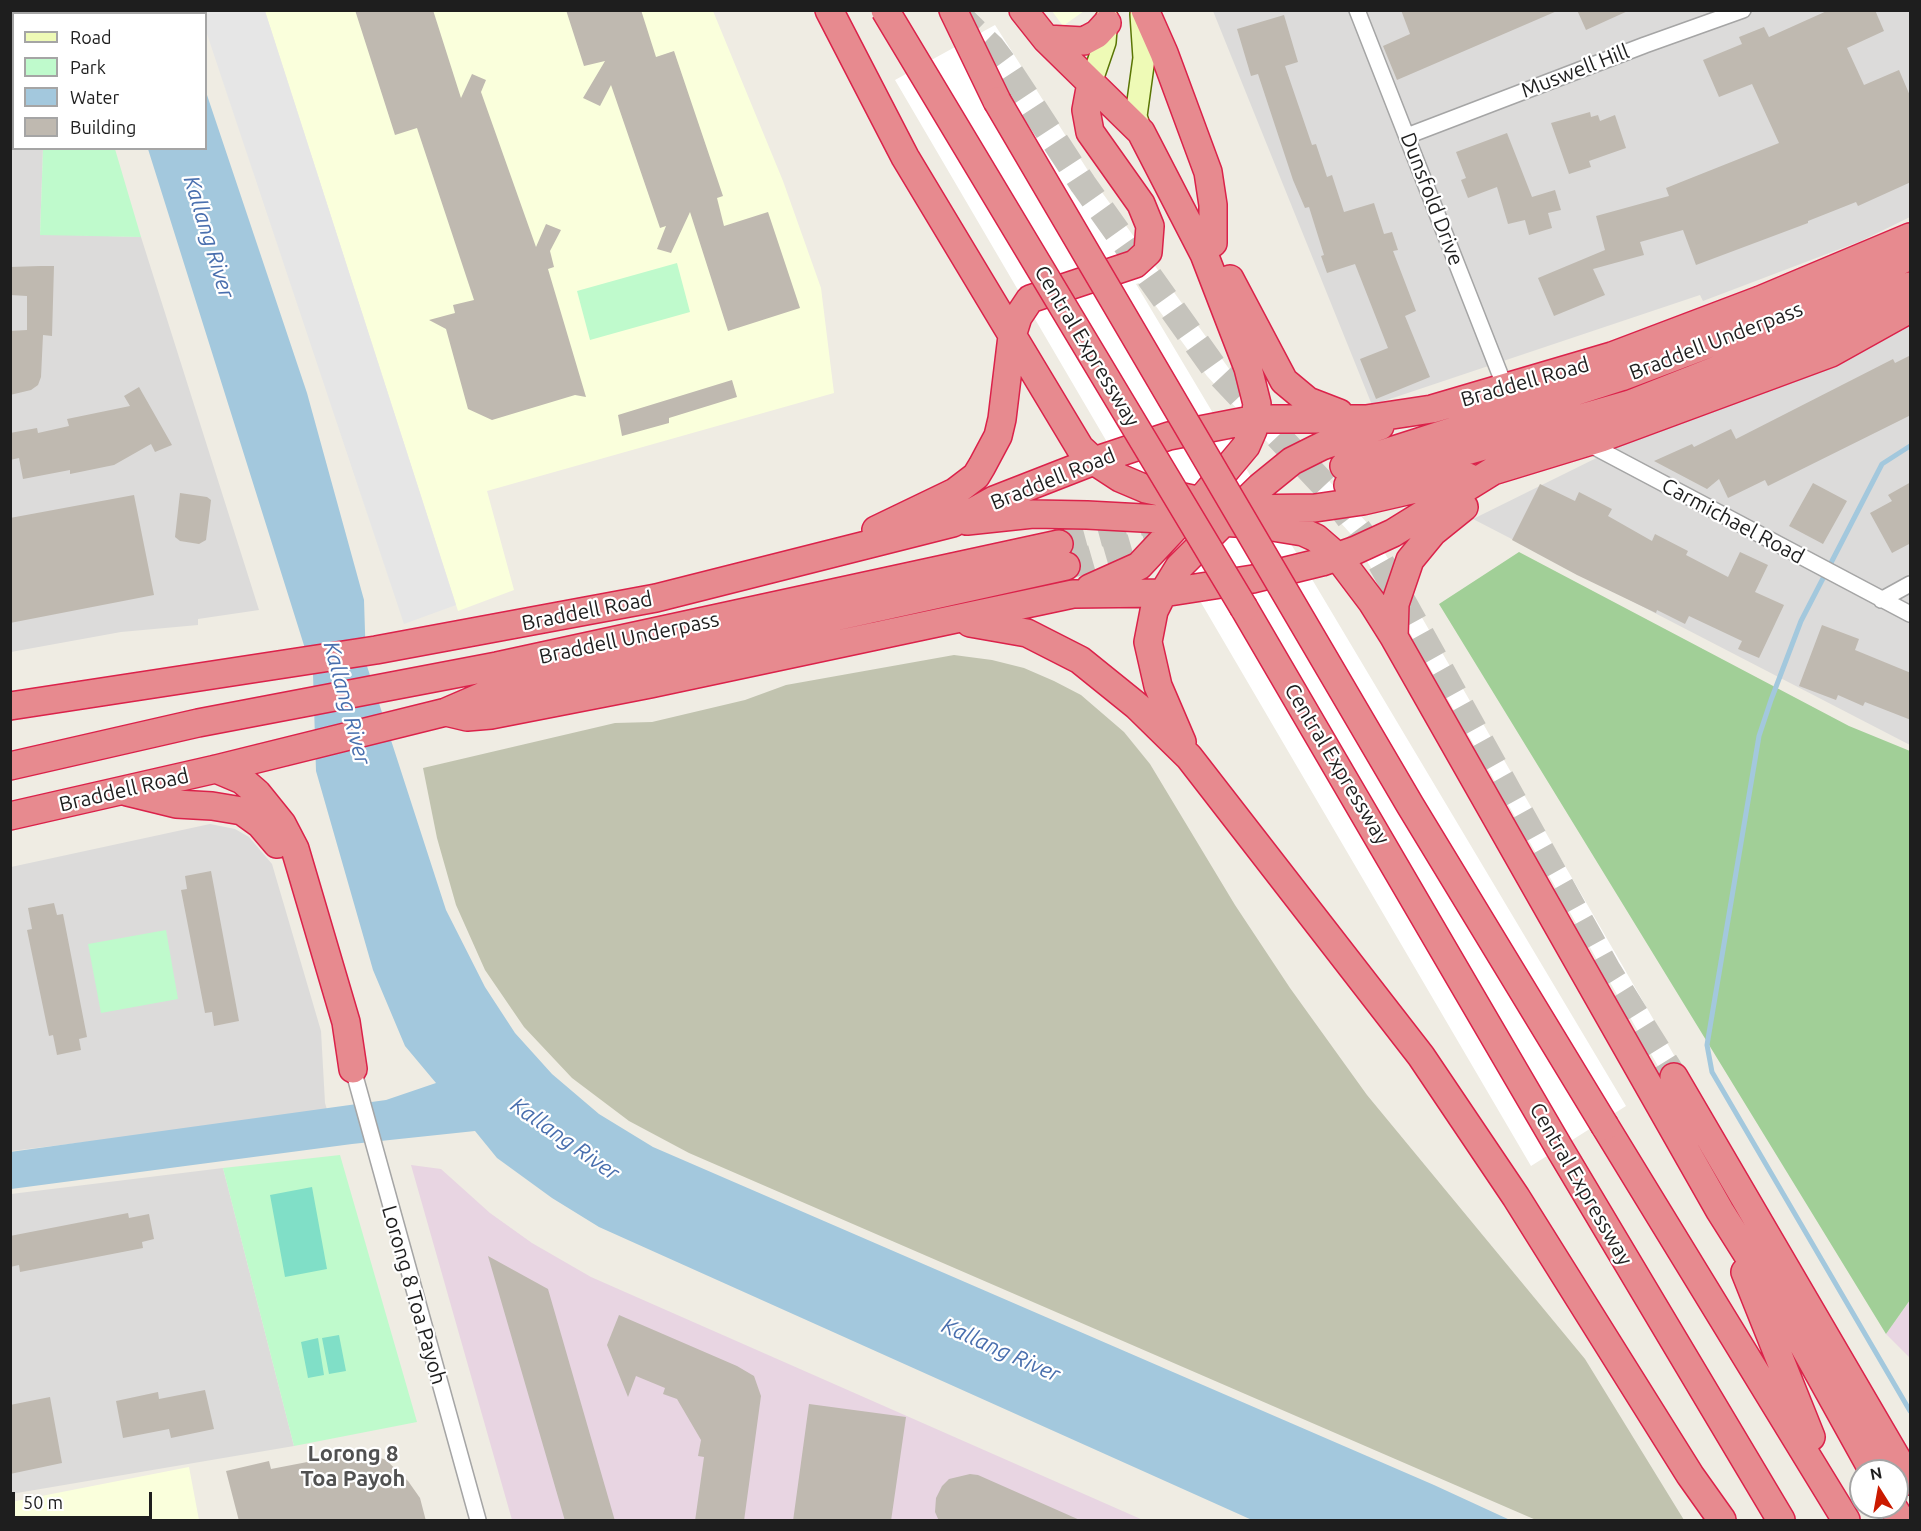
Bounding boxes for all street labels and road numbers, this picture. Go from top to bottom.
street label: Muswell Hill [1517,39,1633,103]
street label: Dunsfold Drive [1395,129,1469,269]
street label: Central Expressway [1029,261,1145,431]
street label: Braddell Underpass [1626,296,1806,386]
street label: Braddell Road [1458,352,1592,412]
street label: Braddell Road [987,443,1119,515]
street label: Carmichael Road [1657,473,1809,569]
street label: Braddell Road [520,586,654,636]
street label: Braddell Underpass [537,607,721,669]
street label: Central Expressway [1279,679,1395,849]
street label: Braddell Road [57,763,191,817]
street label: Central Expressway [1524,1098,1638,1270]
street label: Lorong 8 Toa Payoh [376,1203,452,1387]

